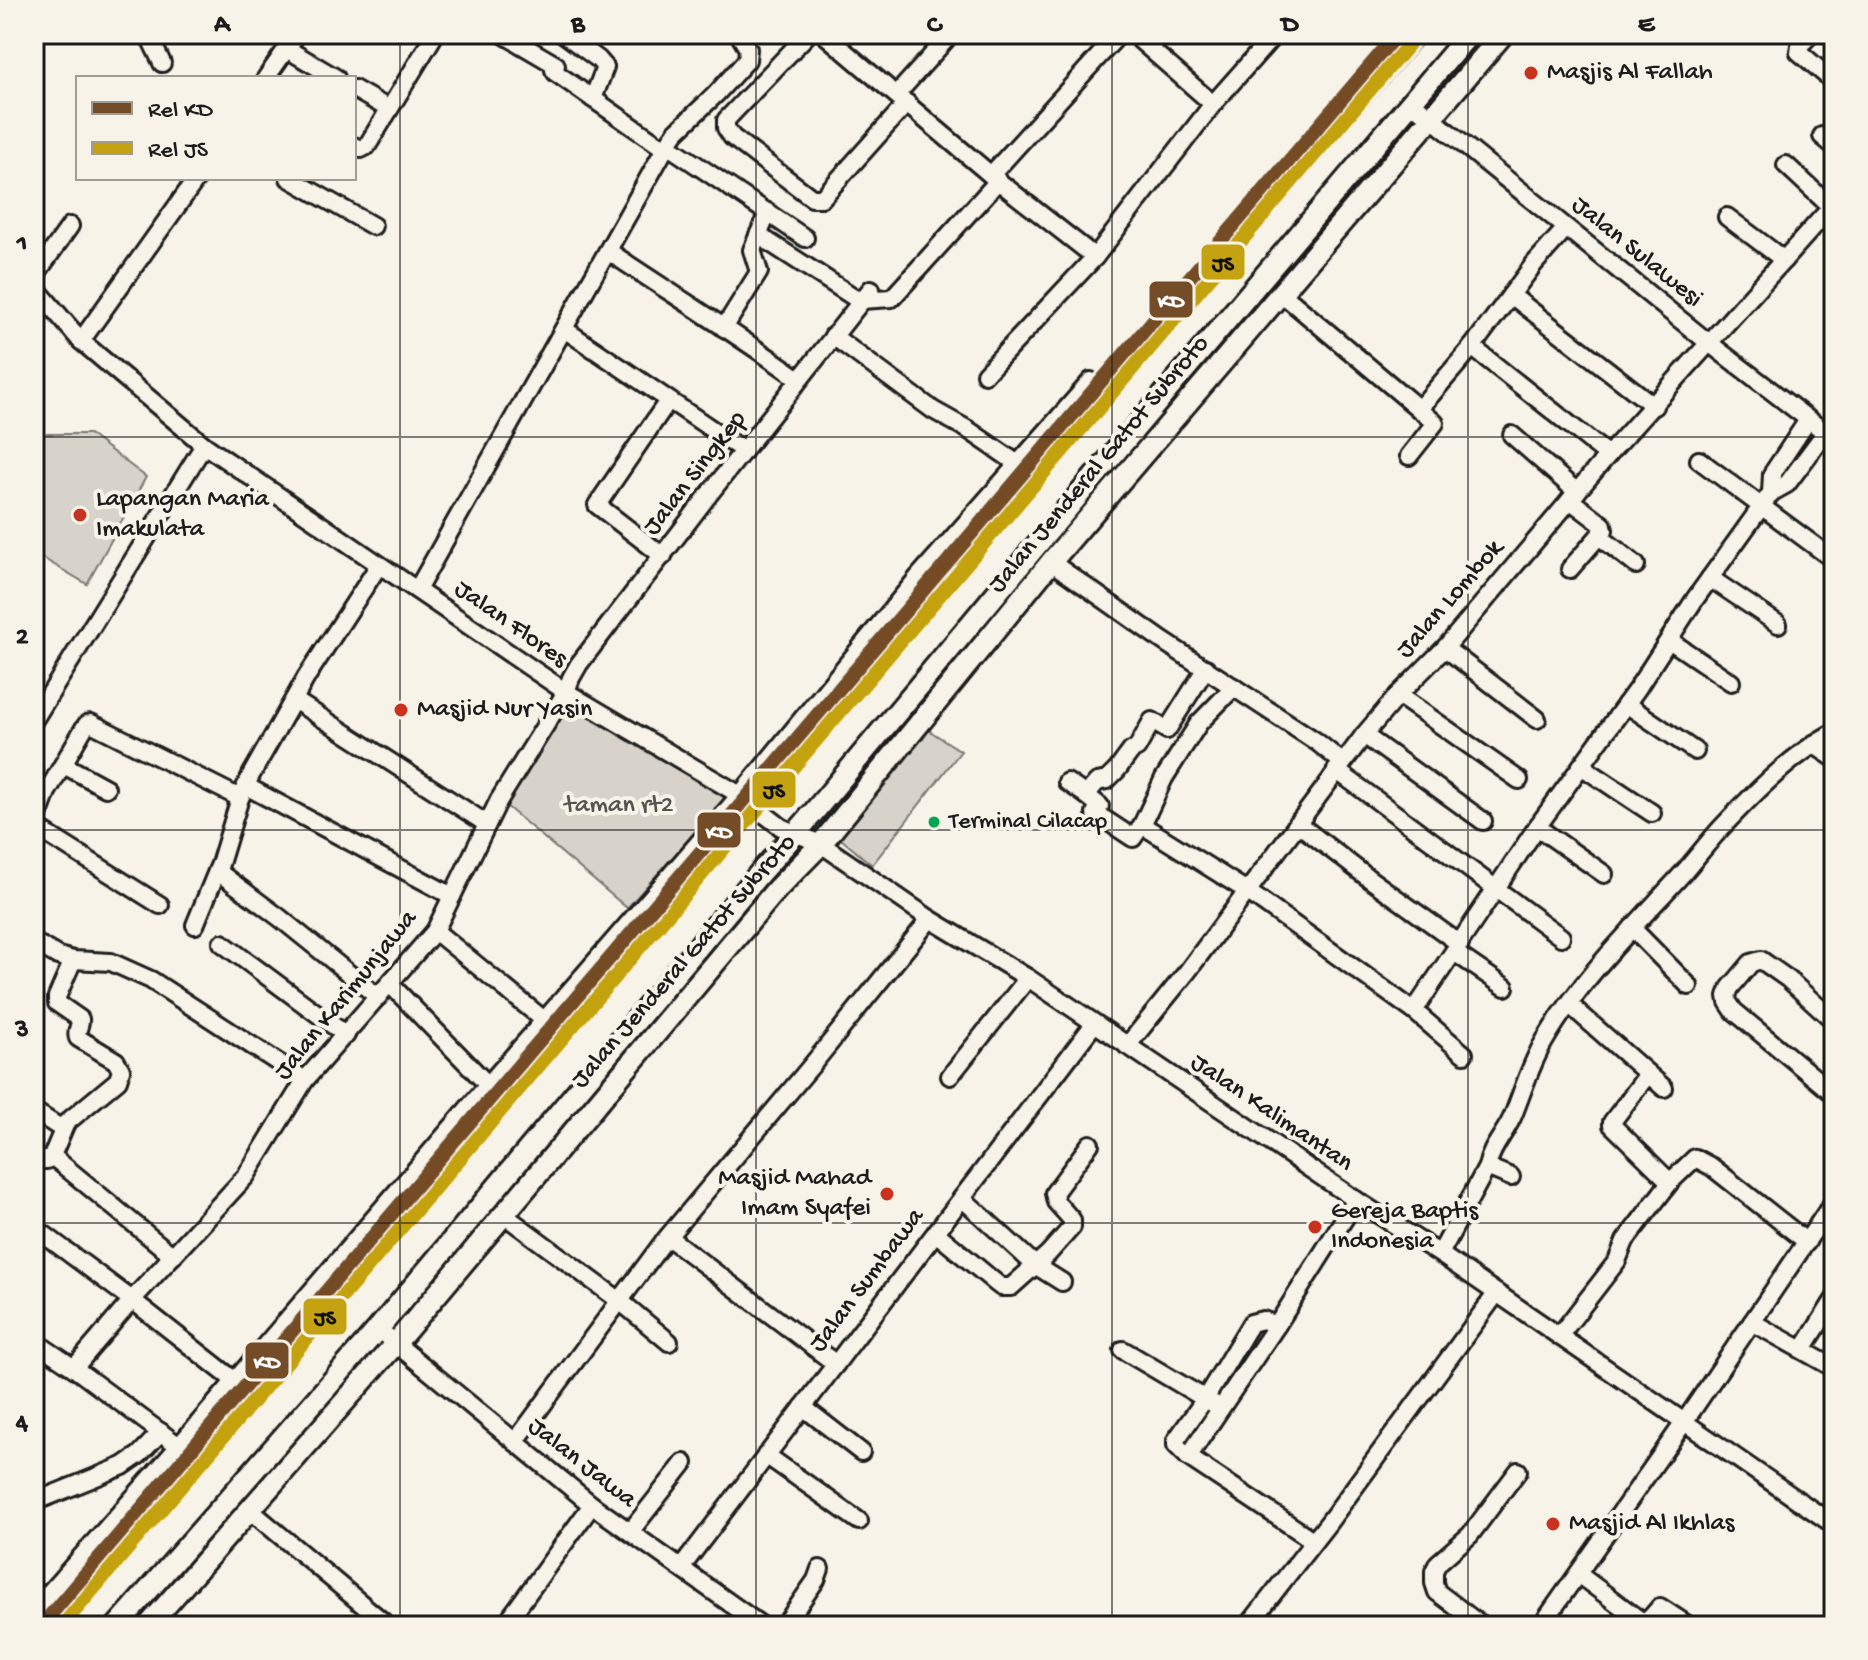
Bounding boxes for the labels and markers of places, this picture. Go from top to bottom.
place label: Masjis Al Fallah [1547,58,1713,89]
marker: Masjis Al Fallah [1522,64,1540,82]
place label: Lapangan Maria Imakulata [96,485,271,546]
marker: Lapangan Maria Imakulata [71,506,89,524]
place label: Masjid Nur Yasin [417,695,593,726]
marker: Masjid Nur Yasin [392,701,410,719]
place label: Terminal Cilacap [947,808,1107,837]
marker: Terminal Cilacap [926,814,942,830]
place label: Masjid Mahad Imam Syafei [718,1164,873,1225]
marker: Masjid Mahad Imam Syafei [878,1185,896,1203]
place label: Gereja Baptis Indonesia [1331,1197,1479,1258]
marker: Gereja Baptis Indonesia [1306,1218,1324,1236]
place label: Masjid Al Ikhlas [1569,1509,1736,1540]
marker: Masjid Al Ikhlas [1544,1515,1562,1533]

